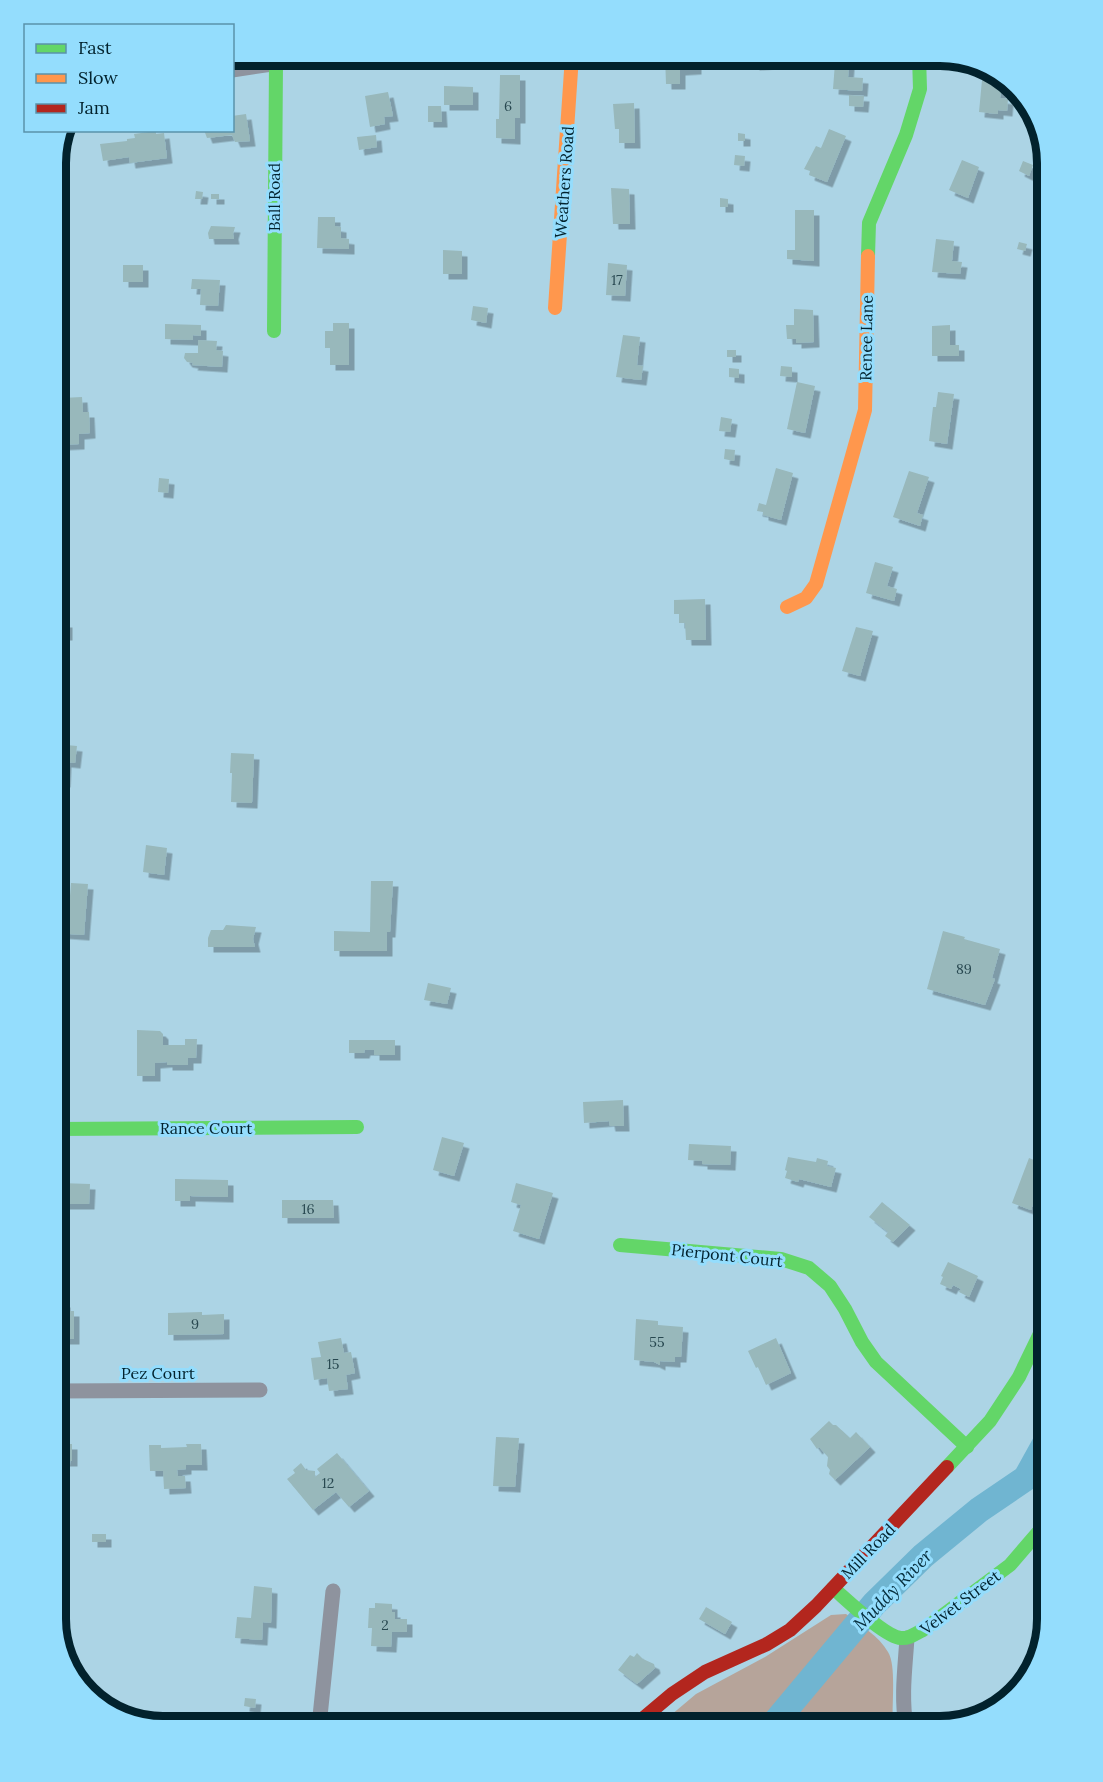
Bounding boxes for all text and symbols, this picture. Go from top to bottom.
legend [24,24,234,132]
text: Fast [78,36,112,59]
text: Slow [78,66,118,89]
text: Jam [77,96,110,119]
house number: 6 [504,97,512,115]
street label: Weathers Road [550,125,578,239]
street label: Ball Road [264,162,284,231]
house number: 17 [611,271,623,289]
street label: Renee Lane [855,294,877,381]
house number: 89 [956,960,972,978]
street label: Rance Court [160,1118,253,1138]
house number: 16 [301,1200,315,1218]
street label: Pierpont Court [670,1239,785,1271]
house number: 9 [191,1315,199,1333]
house number: 55 [649,1333,665,1351]
house number: 15 [327,1355,339,1373]
street label: Pez Court [121,1363,196,1383]
house number: 12 [322,1474,334,1492]
street label: Mill Road [837,1519,900,1583]
water label: Muddy River [848,1544,938,1635]
street label: Velvet Street [915,1565,1005,1639]
house number: 2 [381,1616,389,1634]

